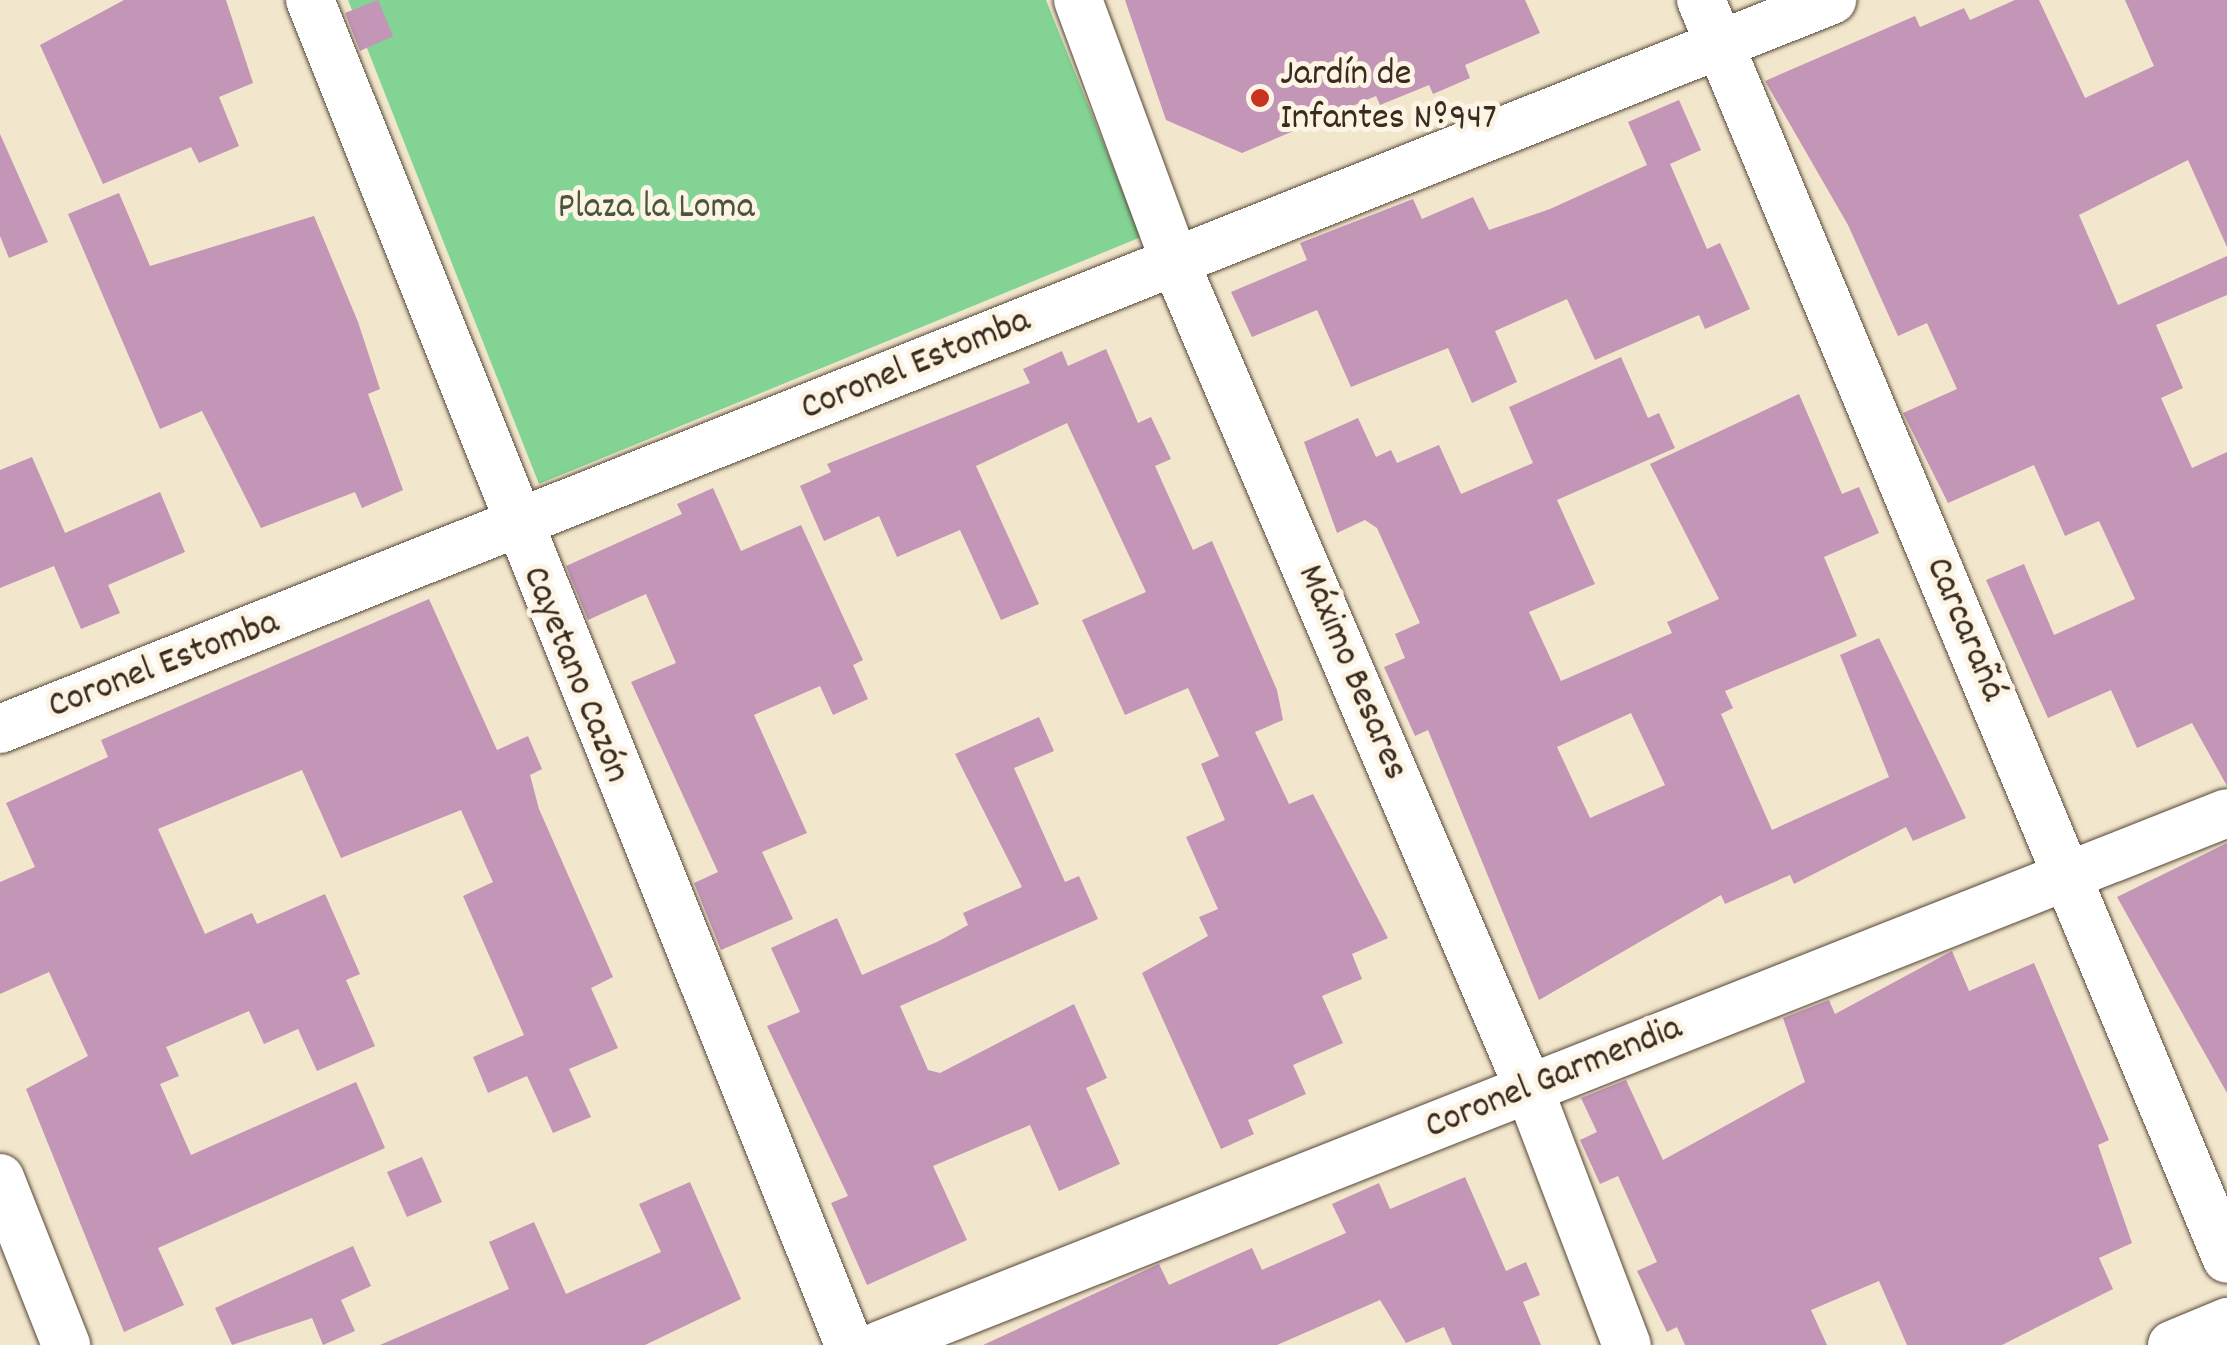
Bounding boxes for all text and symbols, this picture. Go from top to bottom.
place label: Jardín de Infantes Nº947 [1280,53,1497,142]
marker: Jardín de Infantes Nº947 [1249,87,1271,109]
park label: Plaza la Loma [557,186,755,232]
street label: Coronel Estomba [795,299,1037,433]
street label: Carcarañá [1913,551,2015,709]
street label: Máximo Besares [1285,559,1417,787]
street label: Cayetano Cazón [510,560,638,790]
street label: Coronel Estomba [42,601,286,731]
street label: Coronel Garmendia [1419,1007,1689,1151]

